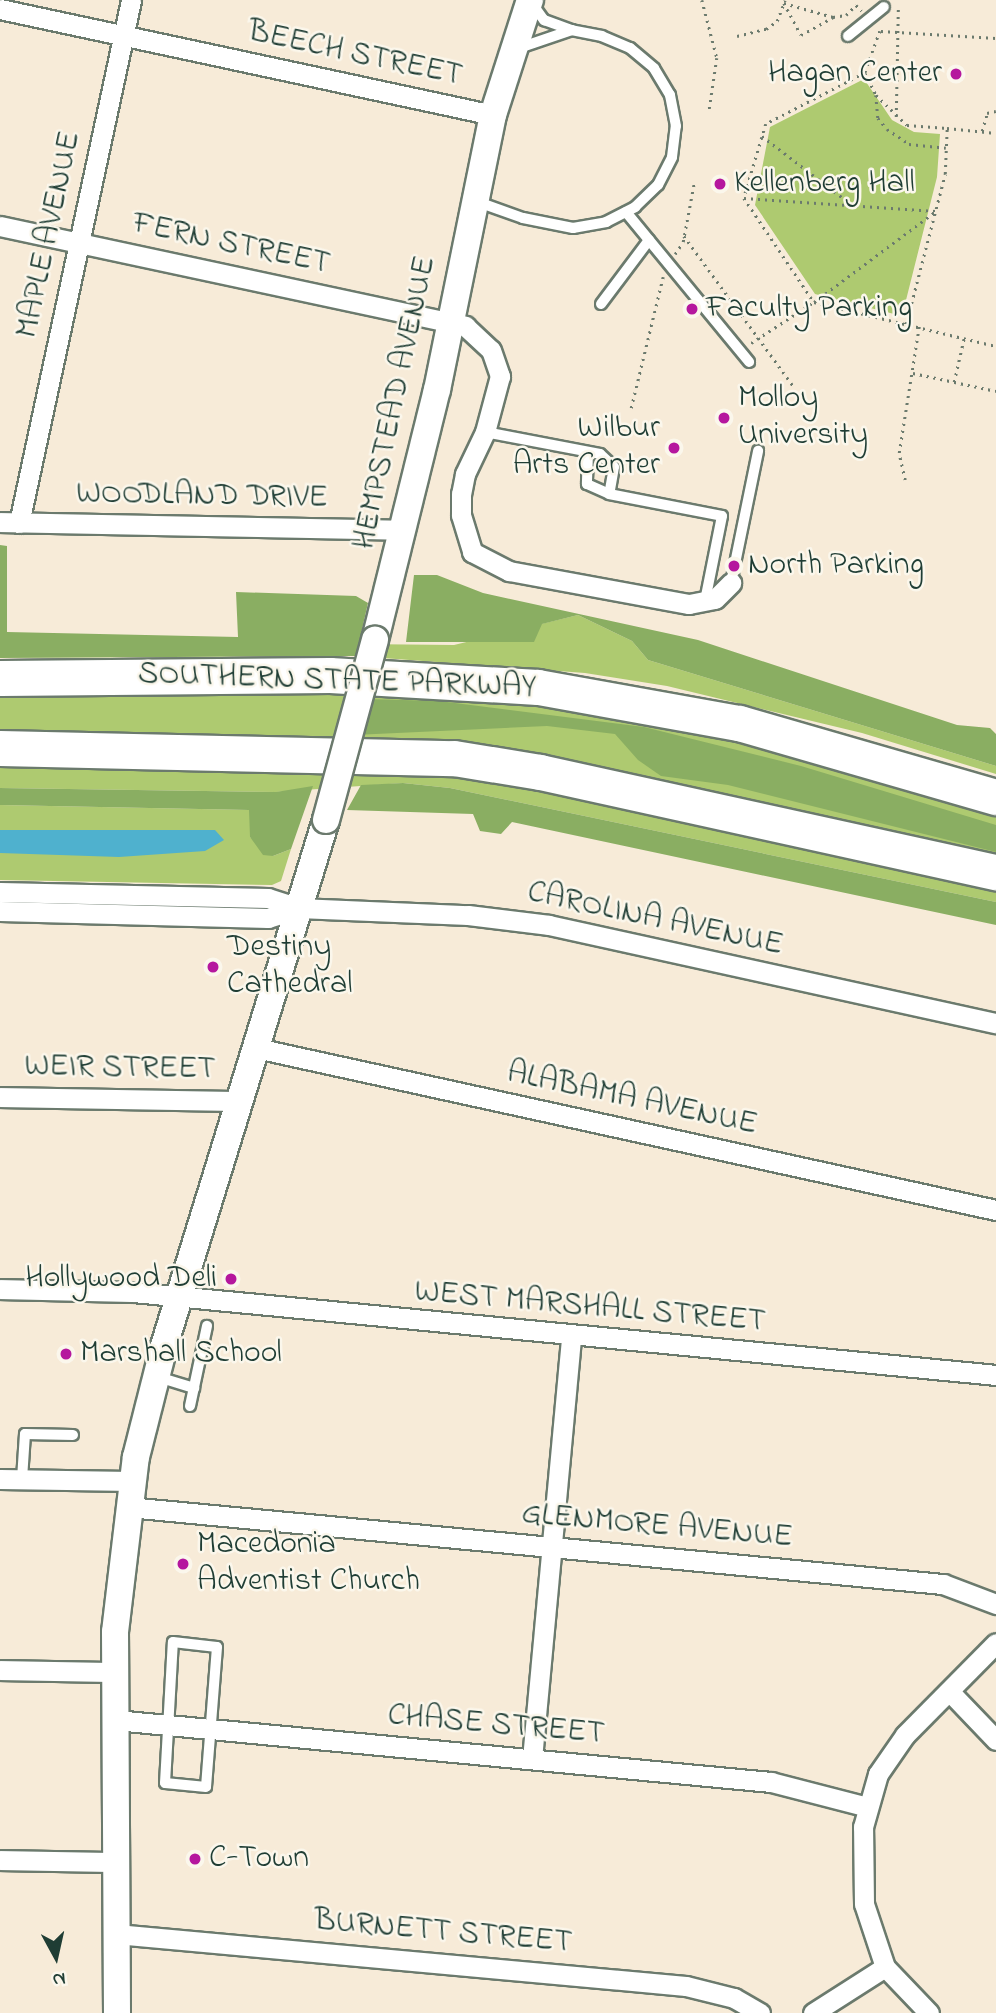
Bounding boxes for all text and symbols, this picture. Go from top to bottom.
street label: BEECH STREET [244,14,466,96]
place label: Hagan Center [768,55,942,93]
marker: Hagan Center [948,66,964,82]
street label: MAPLE AVENUE [9,128,91,342]
place label: Kellenberg Hall [734,165,915,203]
marker: Kellenberg Hall [712,176,728,192]
street label: FERN STREET [129,205,333,285]
street label: HEMPSTEAD AVENUE [346,253,446,553]
place label: Faculty Parking [706,290,912,328]
marker: Faculty Parking [684,301,700,317]
place label: Molloy University [738,381,868,456]
marker: Molloy University [716,410,732,426]
place label: Wilbur Arts Center [513,411,660,486]
marker: Wilbur Arts Center [666,440,682,456]
street label: WOODLAND DRIVE [76,476,328,518]
place label: North Parking [748,547,924,585]
marker: North Parking [726,558,742,574]
street label: SOUTHERN STATE PARKWAY [137,656,537,708]
street label: CAROLINA AVENUE [524,874,786,966]
place label: Destiny Cathedral [227,930,353,1005]
marker: Destiny Cathedral [205,959,221,975]
street label: WEIR STREET [24,1048,216,1090]
street label: ALABAMA AVENUE [503,1055,761,1145]
place label: Hollywood Deli [25,1260,217,1298]
marker: Hollywood Deli [223,1271,239,1287]
street label: WEST MARSHALL STREET [413,1274,767,1342]
place label: Marshall School [80,1335,282,1373]
marker: Marshall School [58,1346,74,1362]
street label: GLENMORE AVENUE [520,1496,794,1558]
place label: Macedonia Adventist Church [197,1527,420,1602]
marker: Macedonia Adventist Church [175,1556,191,1572]
street label: CHASE STREET [386,1697,606,1755]
place label: C-Town [209,1840,309,1878]
marker: C-Town [187,1851,203,1867]
street label: BURNETT STREET [312,1903,574,1963]
north arrow [21,1922,91,1992]
text: N [51,1964,67,1993]

